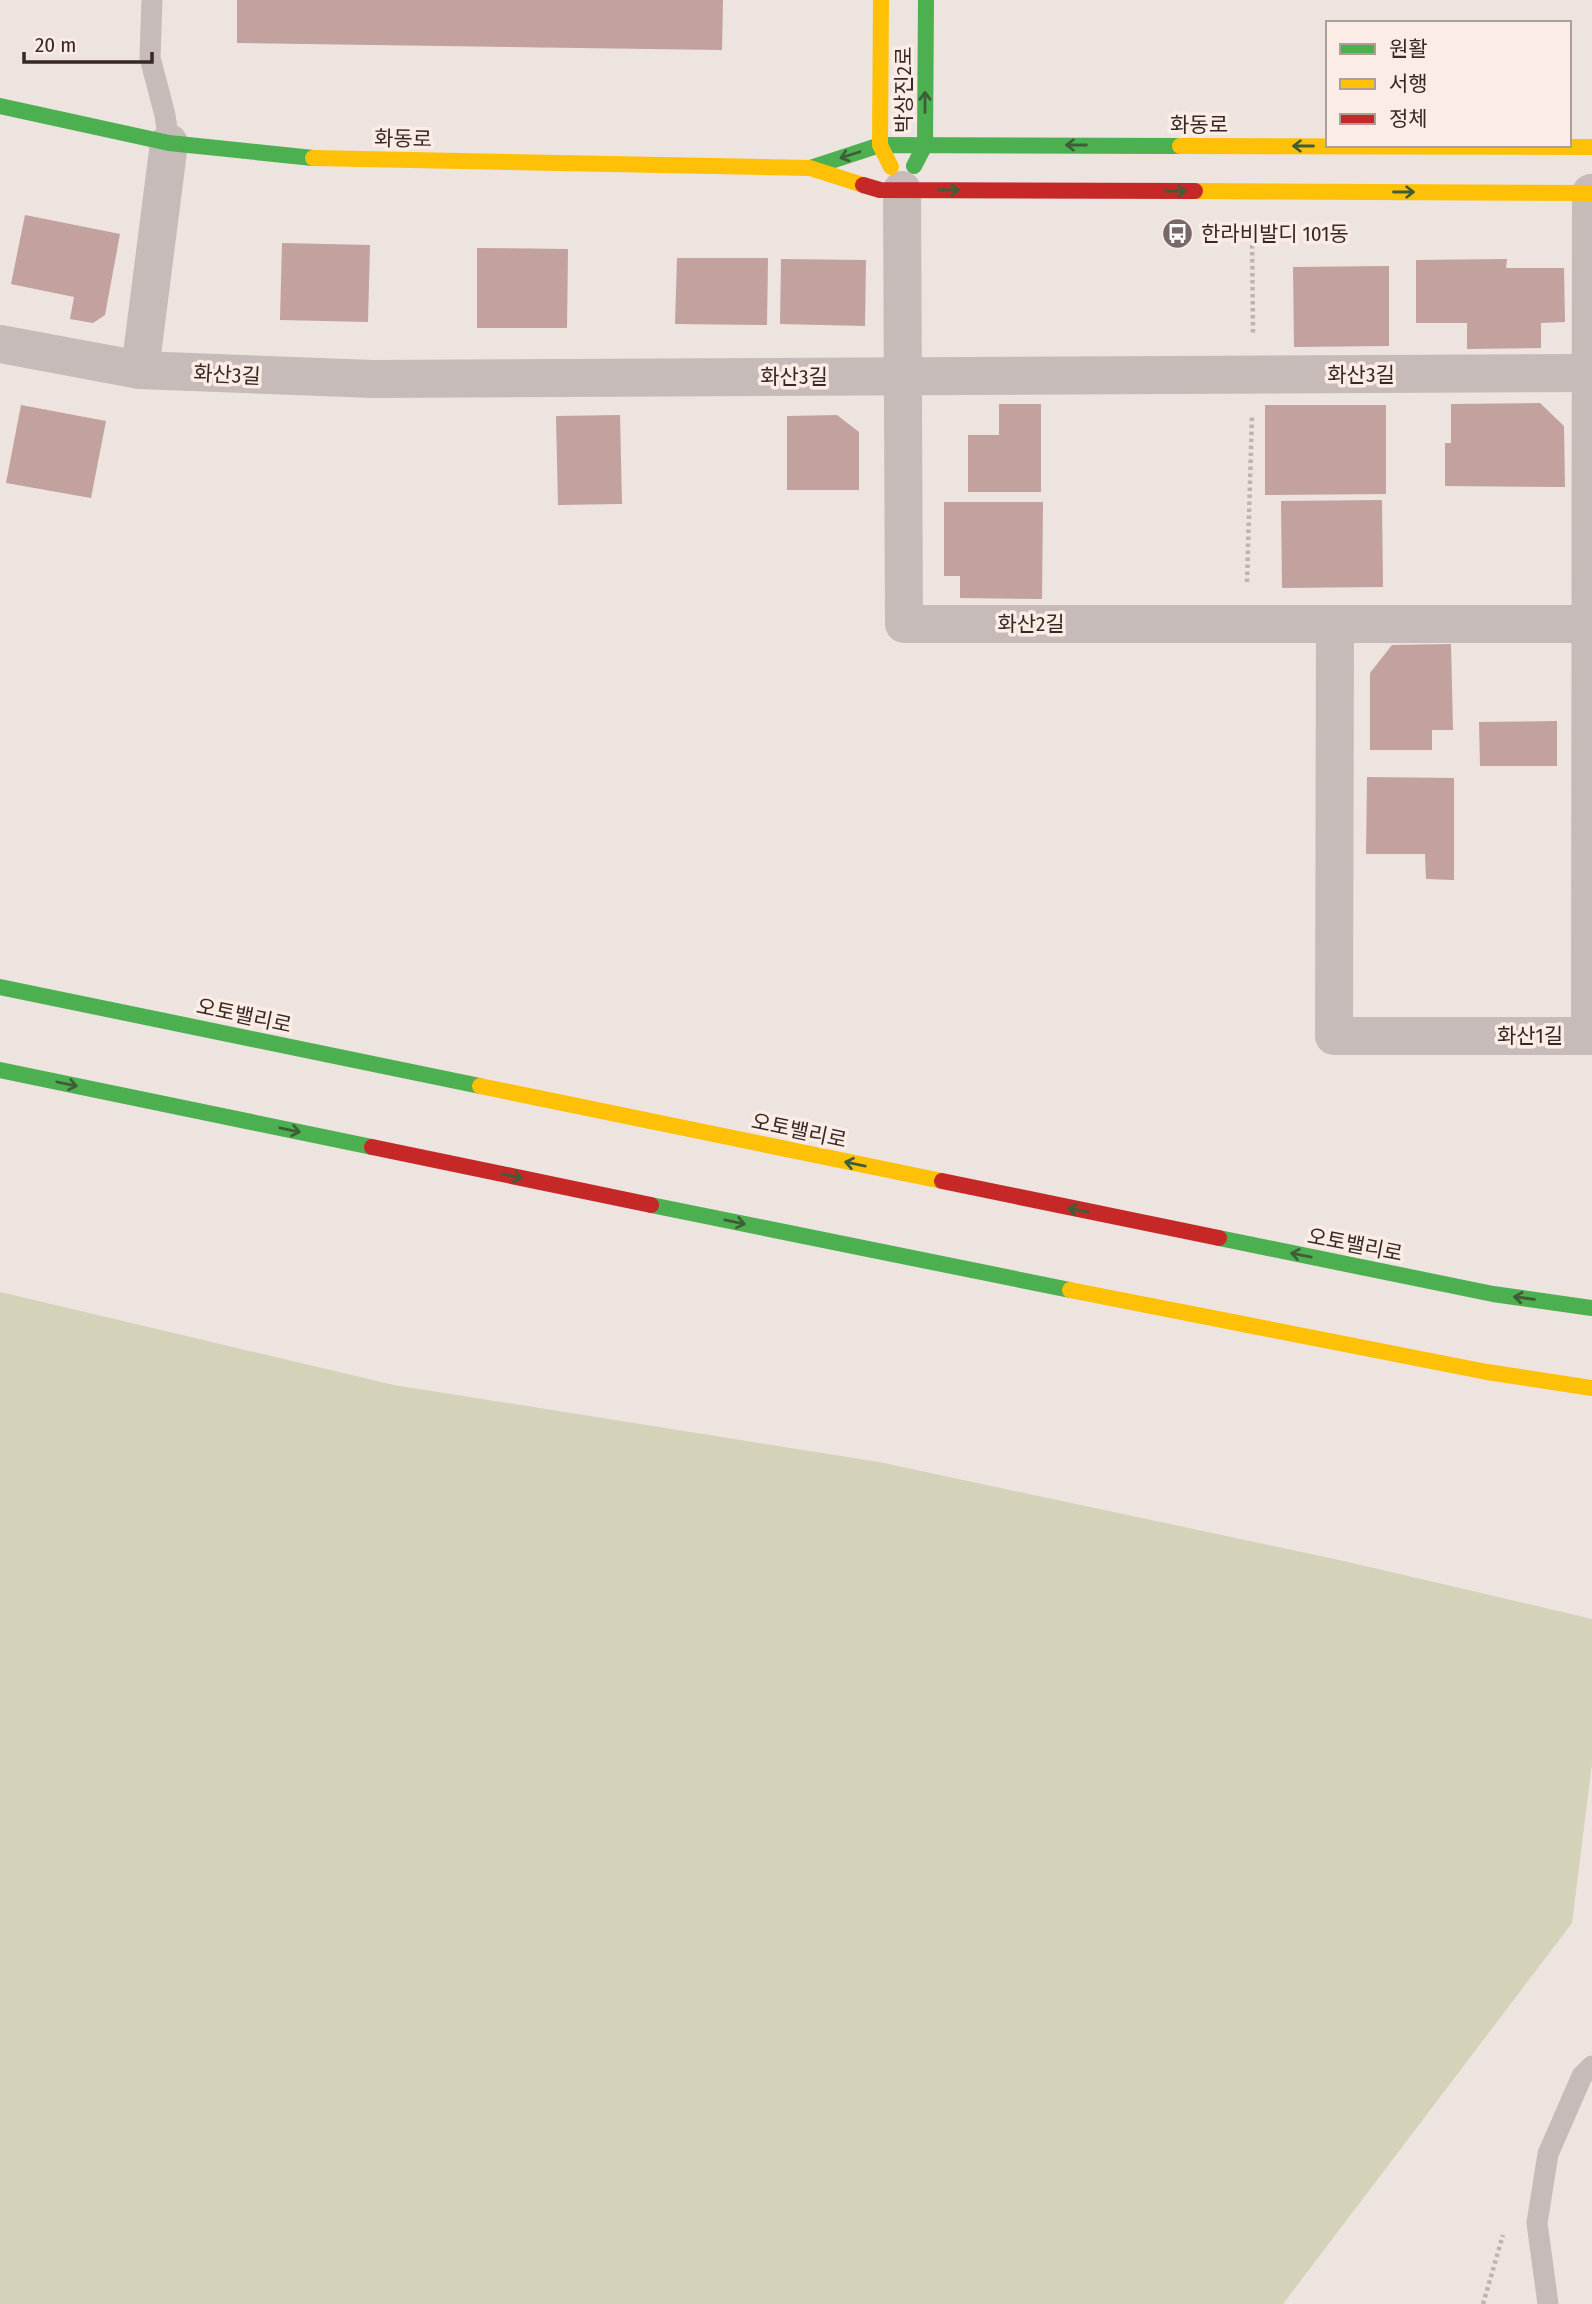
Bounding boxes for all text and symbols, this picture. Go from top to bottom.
scale bar [24,21,152,65]
legend [1326,21,1571,147]
text: 20 m [35,32,76,58]
text: 원활 [1389,36,1428,62]
street label: 박상진2로 [891,47,917,133]
text: 서행 [1389,71,1428,97]
one-way arrow [918,91,932,114]
text: 정체 [1389,106,1428,132]
street label: 화동로 [1170,112,1228,138]
street label: 화동로 [374,125,432,153]
one-way arrow [1065,138,1088,152]
one-way arrow [1292,139,1315,153]
one-way arrow [839,150,861,162]
one-way arrow [937,183,960,197]
one-way arrow [1165,184,1188,198]
one-way arrow [1392,185,1415,199]
bus stop icon: 한라비발디 101동 [1161,217,1195,251]
place label: 한라비발디 101동 [1201,221,1349,247]
street label: 화산3길 [193,360,261,390]
street label: 화산3길 [1327,362,1395,388]
street label: 화산3길 [760,364,828,390]
street label: 화산2길 [997,611,1065,637]
street label: 오토밸리로 [194,993,294,1039]
street label: 화산1길 [1497,1023,1563,1049]
one-way arrow [55,1077,78,1091]
street label: 오토밸리로 [749,1108,849,1154]
one-way arrow [278,1123,301,1137]
one-way arrow [844,1157,867,1171]
one-way arrow [500,1169,523,1183]
one-way arrow [1067,1203,1090,1217]
one-way arrow [723,1215,746,1229]
street label: 오토밸리로 [1305,1223,1405,1267]
one-way arrow [1290,1248,1313,1262]
one-way arrow [1514,1292,1536,1305]

